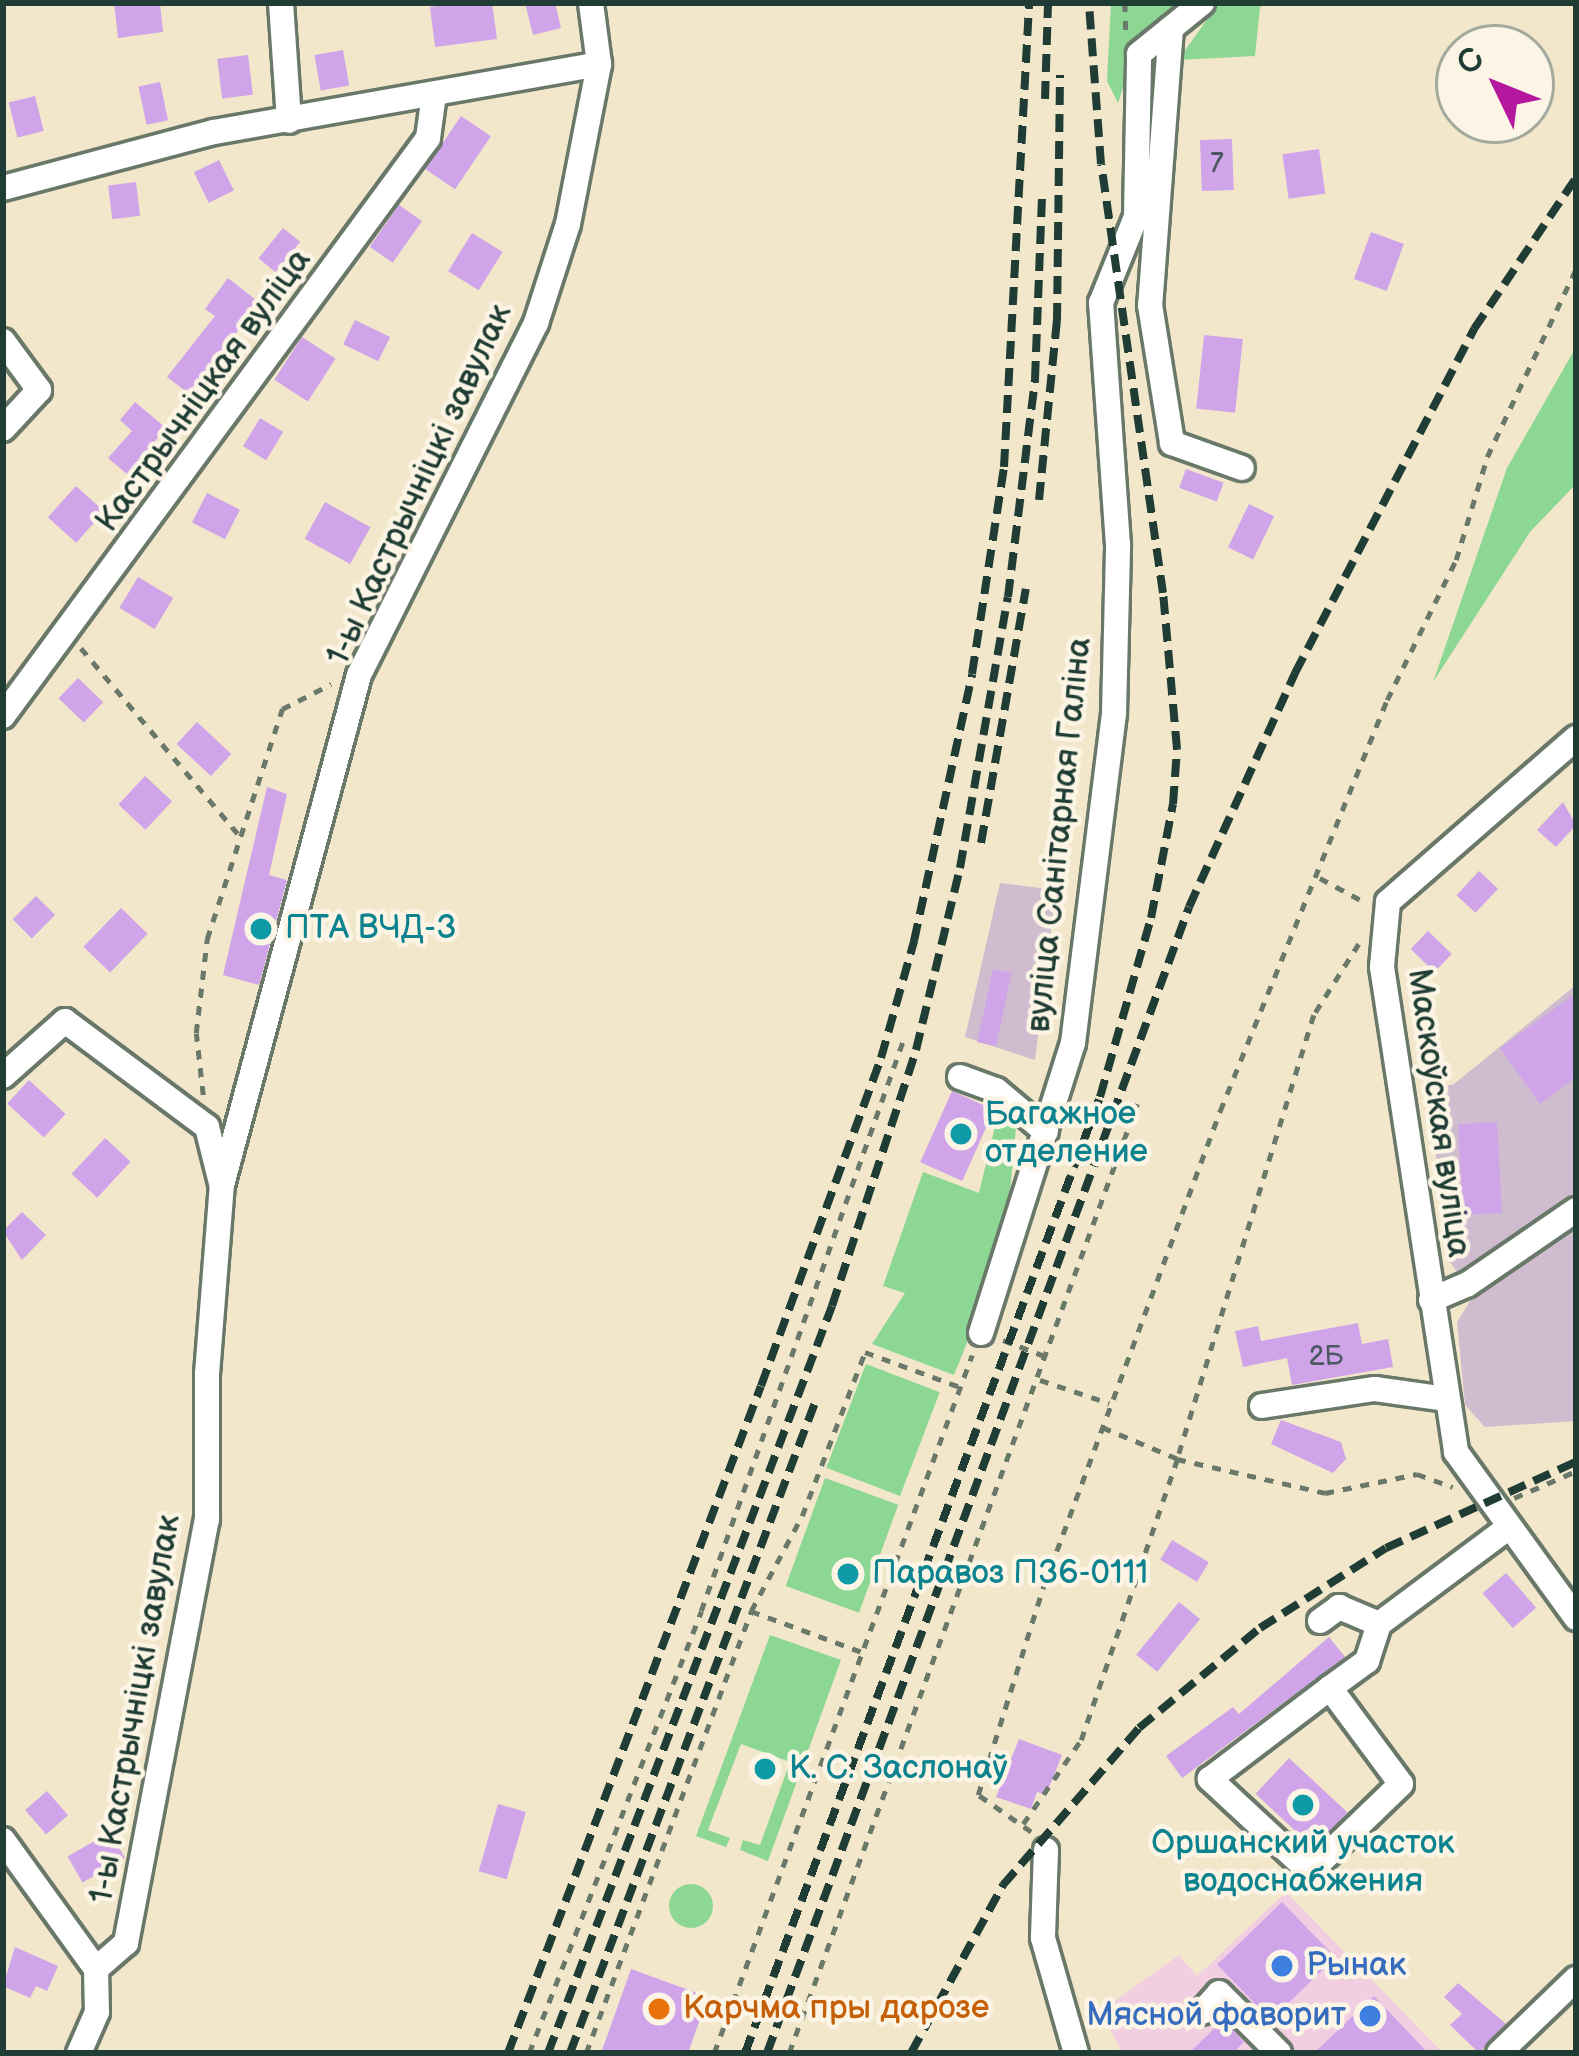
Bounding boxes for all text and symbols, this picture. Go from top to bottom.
north arrow [1435,24,1555,144]
text: С [1448,39,1493,84]
house number: 7 [1210,149,1224,181]
street label: Кастрычніцкая вуліца [88,242,320,540]
street label: 1-ы Кастрычніцкі завулак [319,298,521,672]
street label: вуліца Санітарная Галіна [1020,636,1100,1034]
place label: ПТА ВЧД-3 [285,909,456,949]
marker: ПТА ВЧД-3 [248,916,274,942]
street label: Маскоўская вуліца [1398,966,1478,1260]
place label: Багажное отделение [985,1095,1148,1173]
marker: Багажное отделение [948,1121,974,1147]
house number: 2Б [1309,1342,1343,1374]
street label: 1-ы Кастрычніцкі завулак [82,1512,190,1906]
place label: Паравоз П36-0111 [872,1554,1148,1594]
marker: Паравоз П36-0111 [835,1561,861,1587]
place label: К. С. Заслонаў [789,1749,1008,1789]
marker: К. С. Заслонаў [752,1756,778,1782]
marker: Оршанский участок водоснабжения [1290,1792,1316,1818]
place label: Оршанский участок водоснабжения [1151,1824,1455,1902]
place label: Рынак [1306,1946,1406,1986]
marker: Рынак [1269,1953,1295,1979]
place label: Карчма пры дарозе [683,1989,989,2029]
marker: Карчма пры дарозе [646,1996,672,2022]
place label: Мясной фаворит [1086,1996,1346,2036]
marker: Мясной фаворит [1357,2003,1383,2029]

